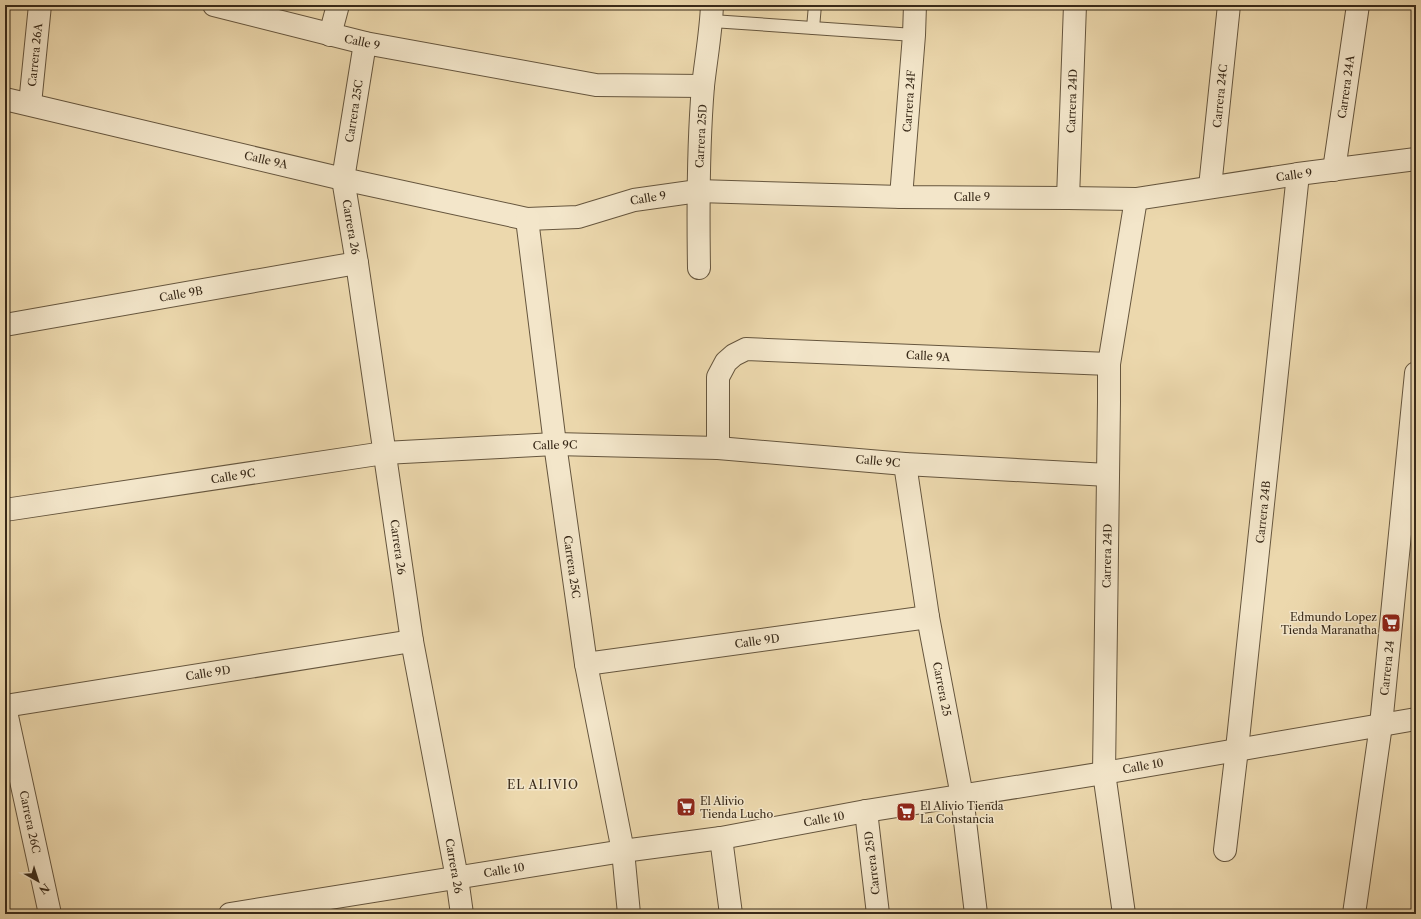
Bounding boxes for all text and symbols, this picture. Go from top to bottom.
street label: Carrera 26A [25,22,45,87]
street label: Calle 9 [343,31,381,53]
street label: Carrera 24A [1335,54,1357,120]
street label: Carrera 24C [1210,63,1230,129]
street label: Carrera 24F [900,69,918,133]
street label: Carrera 24D [1064,69,1080,133]
street label: Carrera 25C [342,79,366,143]
street label: Carrera 25D [692,104,710,168]
street label: Calle 9A [243,148,290,172]
street label: Calle 9 [1275,166,1313,184]
street label: Calle 9 [629,188,667,208]
street label: Calle 9 [954,190,990,204]
street label: Carrera 26 [339,198,363,256]
street label: Calle 9B [158,283,204,305]
street label: Calle 9A [906,348,951,364]
street label: Calle 9C [532,438,578,452]
street label: Calle 9C [855,452,901,470]
street label: Calle 9C [210,466,256,486]
street label: Carrera 24B [1253,480,1273,544]
street label: Carrera 26 [387,519,409,576]
street label: Carrera 24D [1099,524,1115,588]
street label: Carrera 25C [561,535,583,599]
place label: Edmundo Lopez Tienda Maranatha [1281,610,1377,637]
supermarket icon: Edmundo Lopez Tienda Maranatha [1380,612,1402,634]
street label: Calle 9D [734,631,780,651]
street label: Carrera 24 [1377,640,1397,696]
street label: Carrera 25 [930,661,954,717]
street label: Calle 9D [185,663,232,683]
street label: Calle 10 [1121,755,1165,776]
district label: EL ALIVIO [507,777,579,792]
street label: Carrera 26C [16,789,44,855]
place label: El Alivio Tienda Lucho [700,794,773,821]
supermarket icon: El Alivio Tienda Lucho [675,796,697,818]
place label: El Alivio Tienda La Constancia [920,799,1004,826]
supermarket icon: El Alivio Tienda La Constancia [895,801,917,823]
street label: Calle 10 [802,808,846,829]
street label: Carrera 25D [861,830,883,896]
street label: Carrera 26 [442,837,466,895]
street label: Calle 10 [482,860,526,880]
north arrow [18,861,58,901]
text: N [36,880,52,897]

